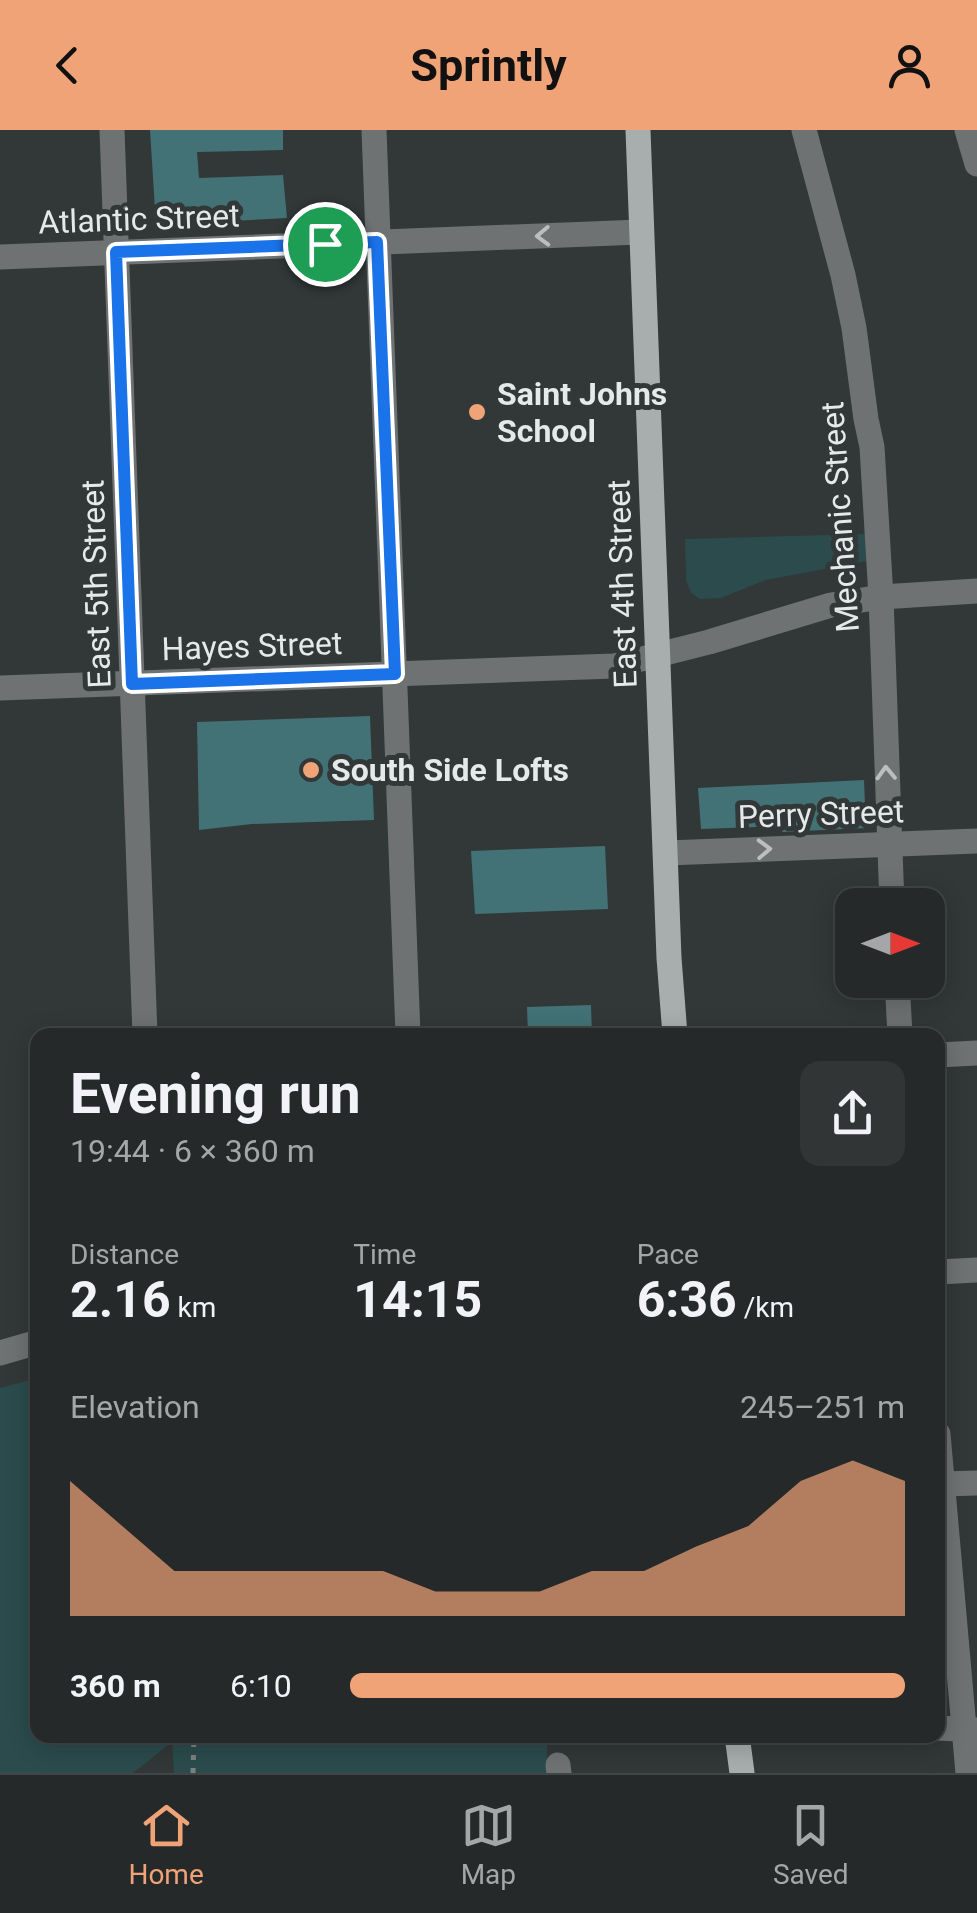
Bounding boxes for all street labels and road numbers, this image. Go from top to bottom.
street label: Atlantic Street [38,196,240,242]
street label: Mechanic Street [813,400,867,634]
street label: East 5th Street [73,479,119,689]
street label: East 4th Street [599,479,645,689]
street label: Hayes Street [161,624,343,668]
street label: Perry Street [737,792,905,836]

